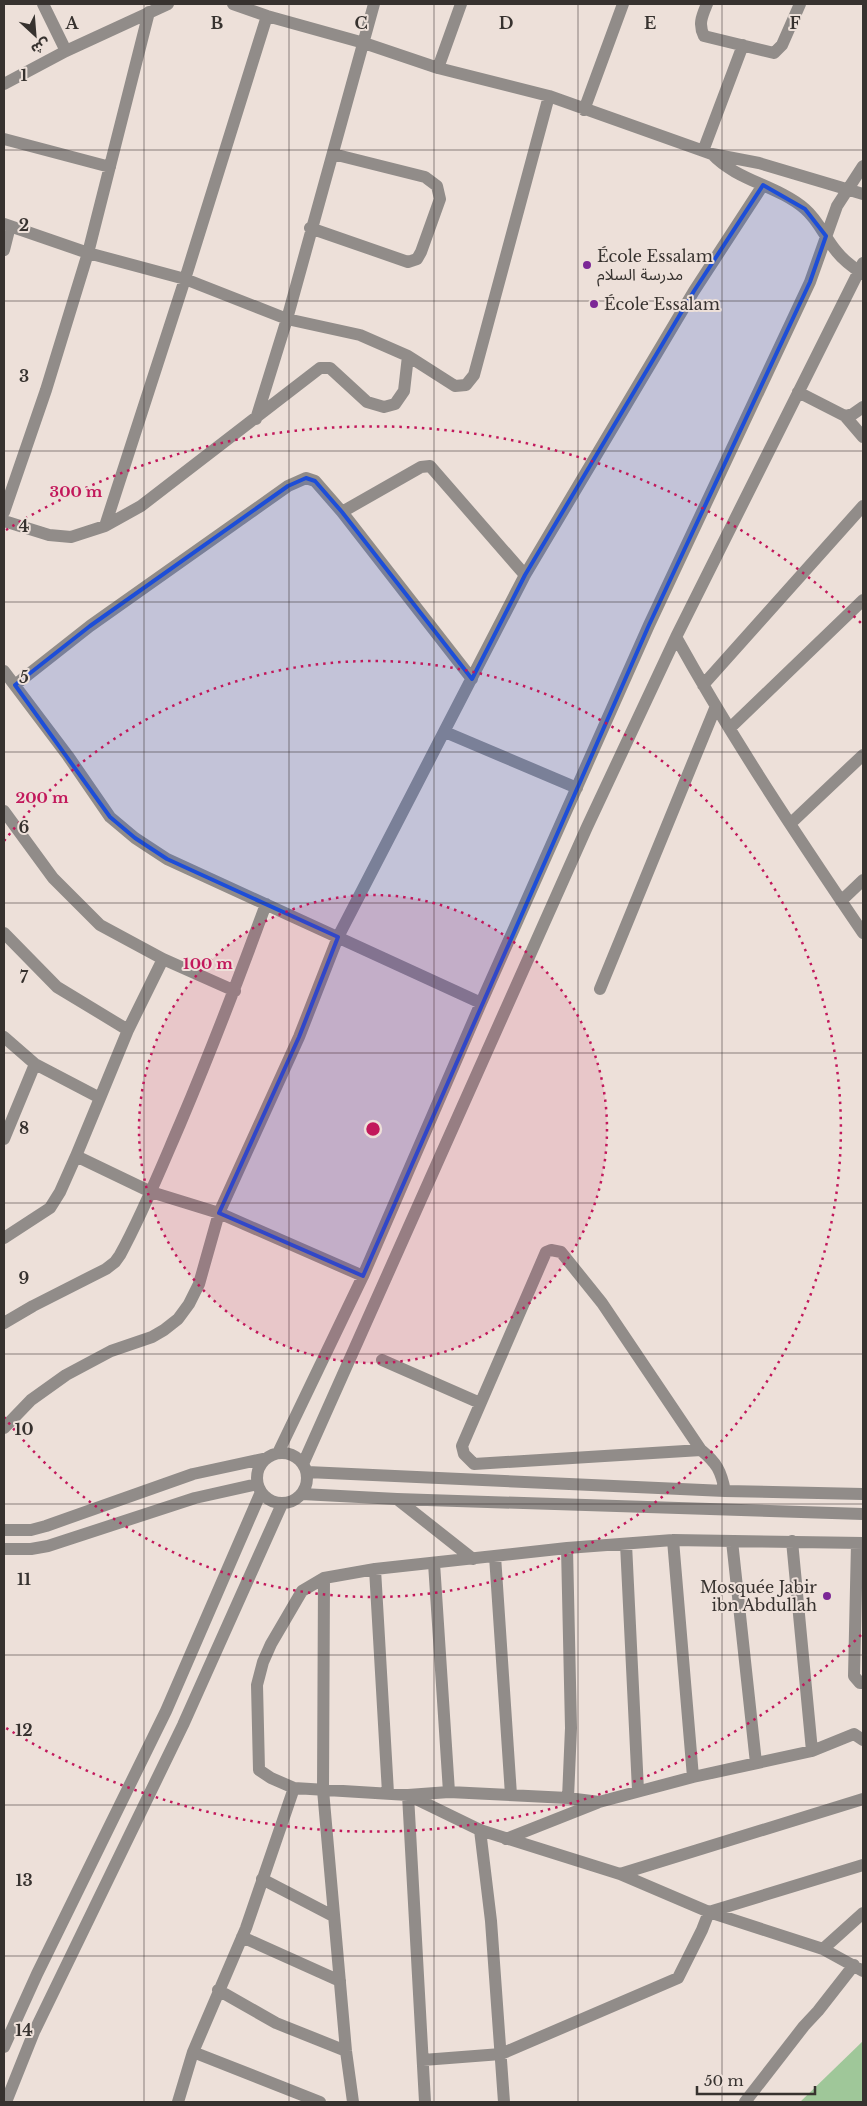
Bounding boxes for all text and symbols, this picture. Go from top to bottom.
north arrow [10,10,60,60]
text: A [65,13,80,33]
text: B [211,13,224,33]
text: C [354,13,368,33]
text: D [499,13,513,33]
text: E [644,13,656,33]
text: F [789,13,801,33]
text: ش [28,34,53,59]
text: 1 [21,65,28,85]
text: 2 [19,215,29,235]
place label: École Essalam مدرسة السلام [597,246,713,287]
marker: École Essalam مدرسة السلام [581,259,593,271]
place label: École Essalam [604,294,720,314]
marker: École Essalam [588,298,600,310]
text: 3 [19,366,29,386]
text: 300 m [50,482,103,501]
text: 4 [19,516,29,536]
text: 5 [19,667,29,687]
text: 200 m [16,788,69,807]
text: 6 [19,817,30,837]
text: 100 m [183,954,233,973]
text: 7 [20,967,29,987]
text: 8 [19,1118,29,1138]
centre of rings [364,1120,382,1138]
text: 9 [19,1268,30,1288]
text: 10 [14,1419,34,1439]
text: 11 [17,1569,31,1589]
place label: Mosquée Jabir ibn Abdullah [700,1577,817,1615]
marker: Mosquée Jabir ibn Abdullah [821,1590,833,1602]
text: 12 [15,1720,33,1740]
text: 13 [15,1870,33,1890]
text: 14 [15,2020,33,2040]
scale bar [697,2064,814,2096]
text: 50 m [704,2071,744,2090]

